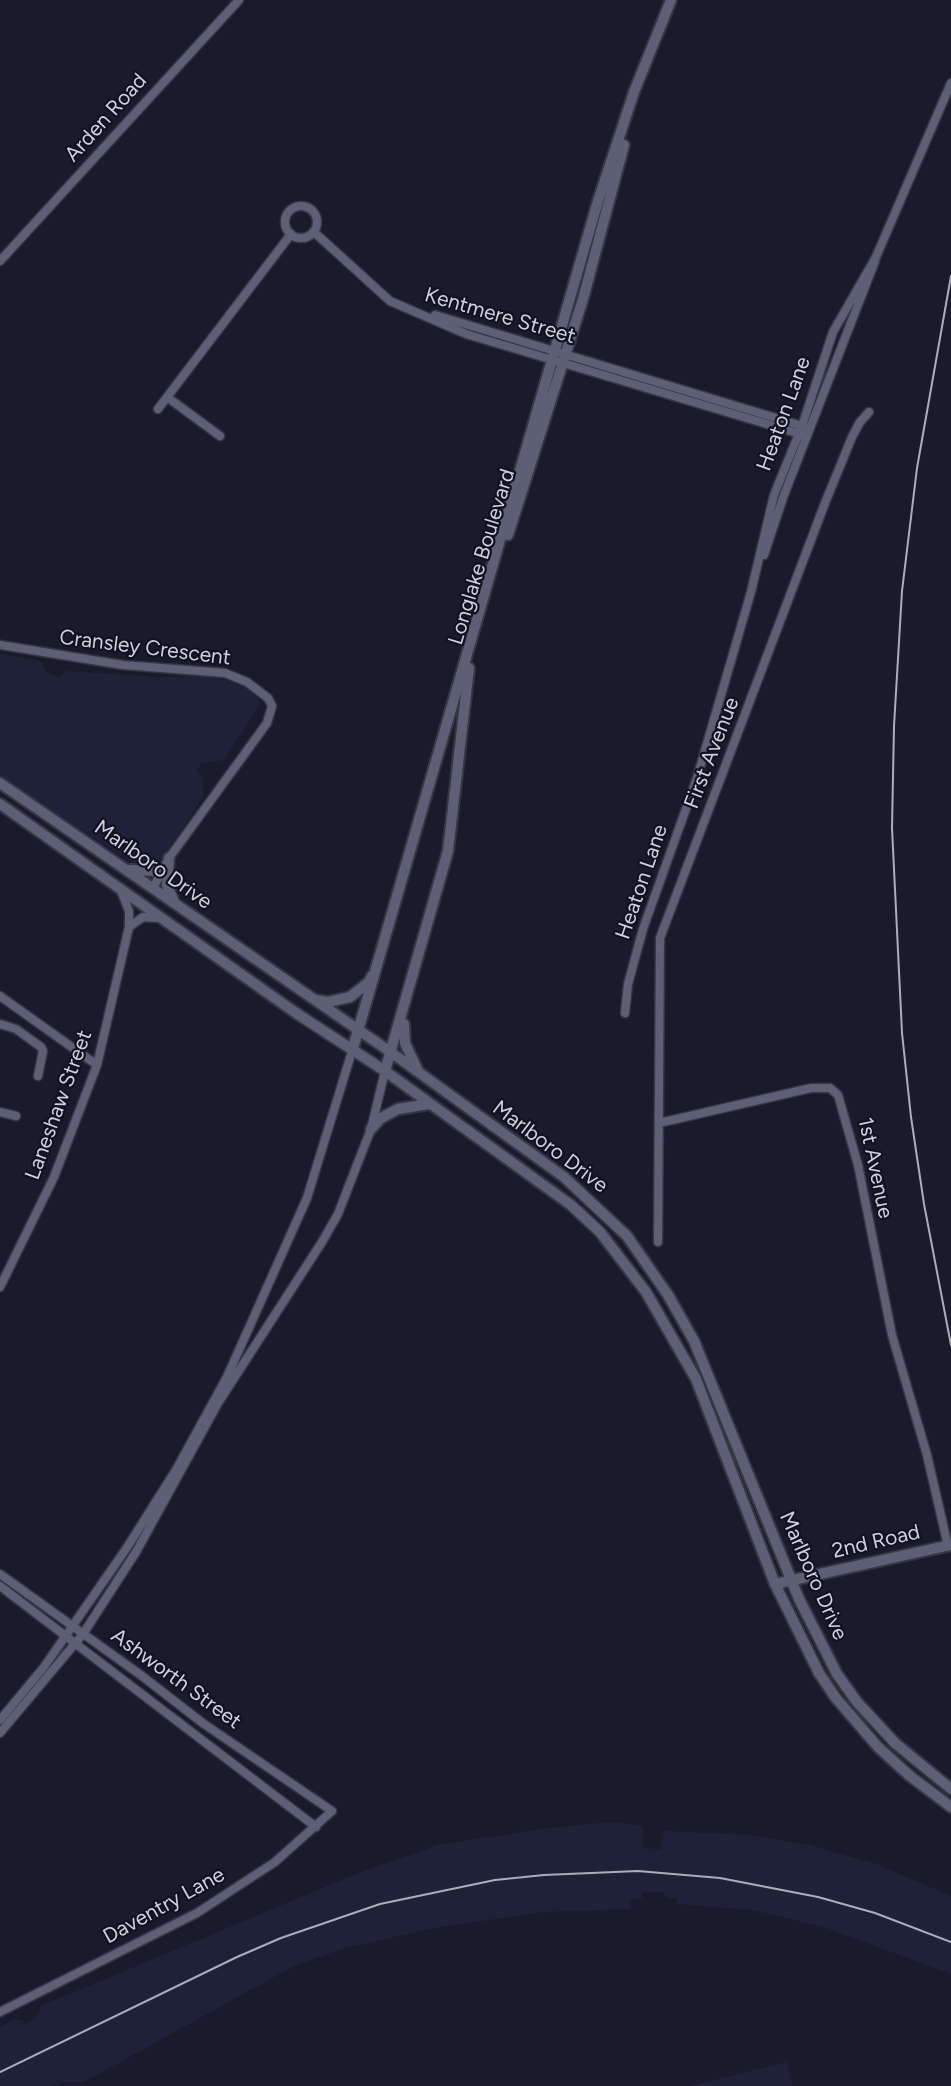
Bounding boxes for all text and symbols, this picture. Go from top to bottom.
street label: Arden Road [60,69,152,167]
street label: Kentmere Street [422,282,578,350]
street label: Heaton Lane [752,353,816,475]
street label: Longlake Boulevard [443,466,521,648]
street label: Cransley Crescent [58,625,232,671]
street label: First Avenue [679,694,745,812]
street label: Marlboro Drive [89,815,217,915]
street label: Heaton Lane [611,821,673,943]
street label: Laneshaw Street [20,1027,98,1183]
street label: Marlboro Drive [487,1096,613,1198]
street label: 1st Avenue [852,1115,898,1221]
street label: Marlboro Drive [773,1508,853,1644]
street label: 2nd Road [830,1520,922,1564]
street label: Ashworth Street [106,1623,246,1735]
street label: Daventry Lane [99,1862,229,1950]

